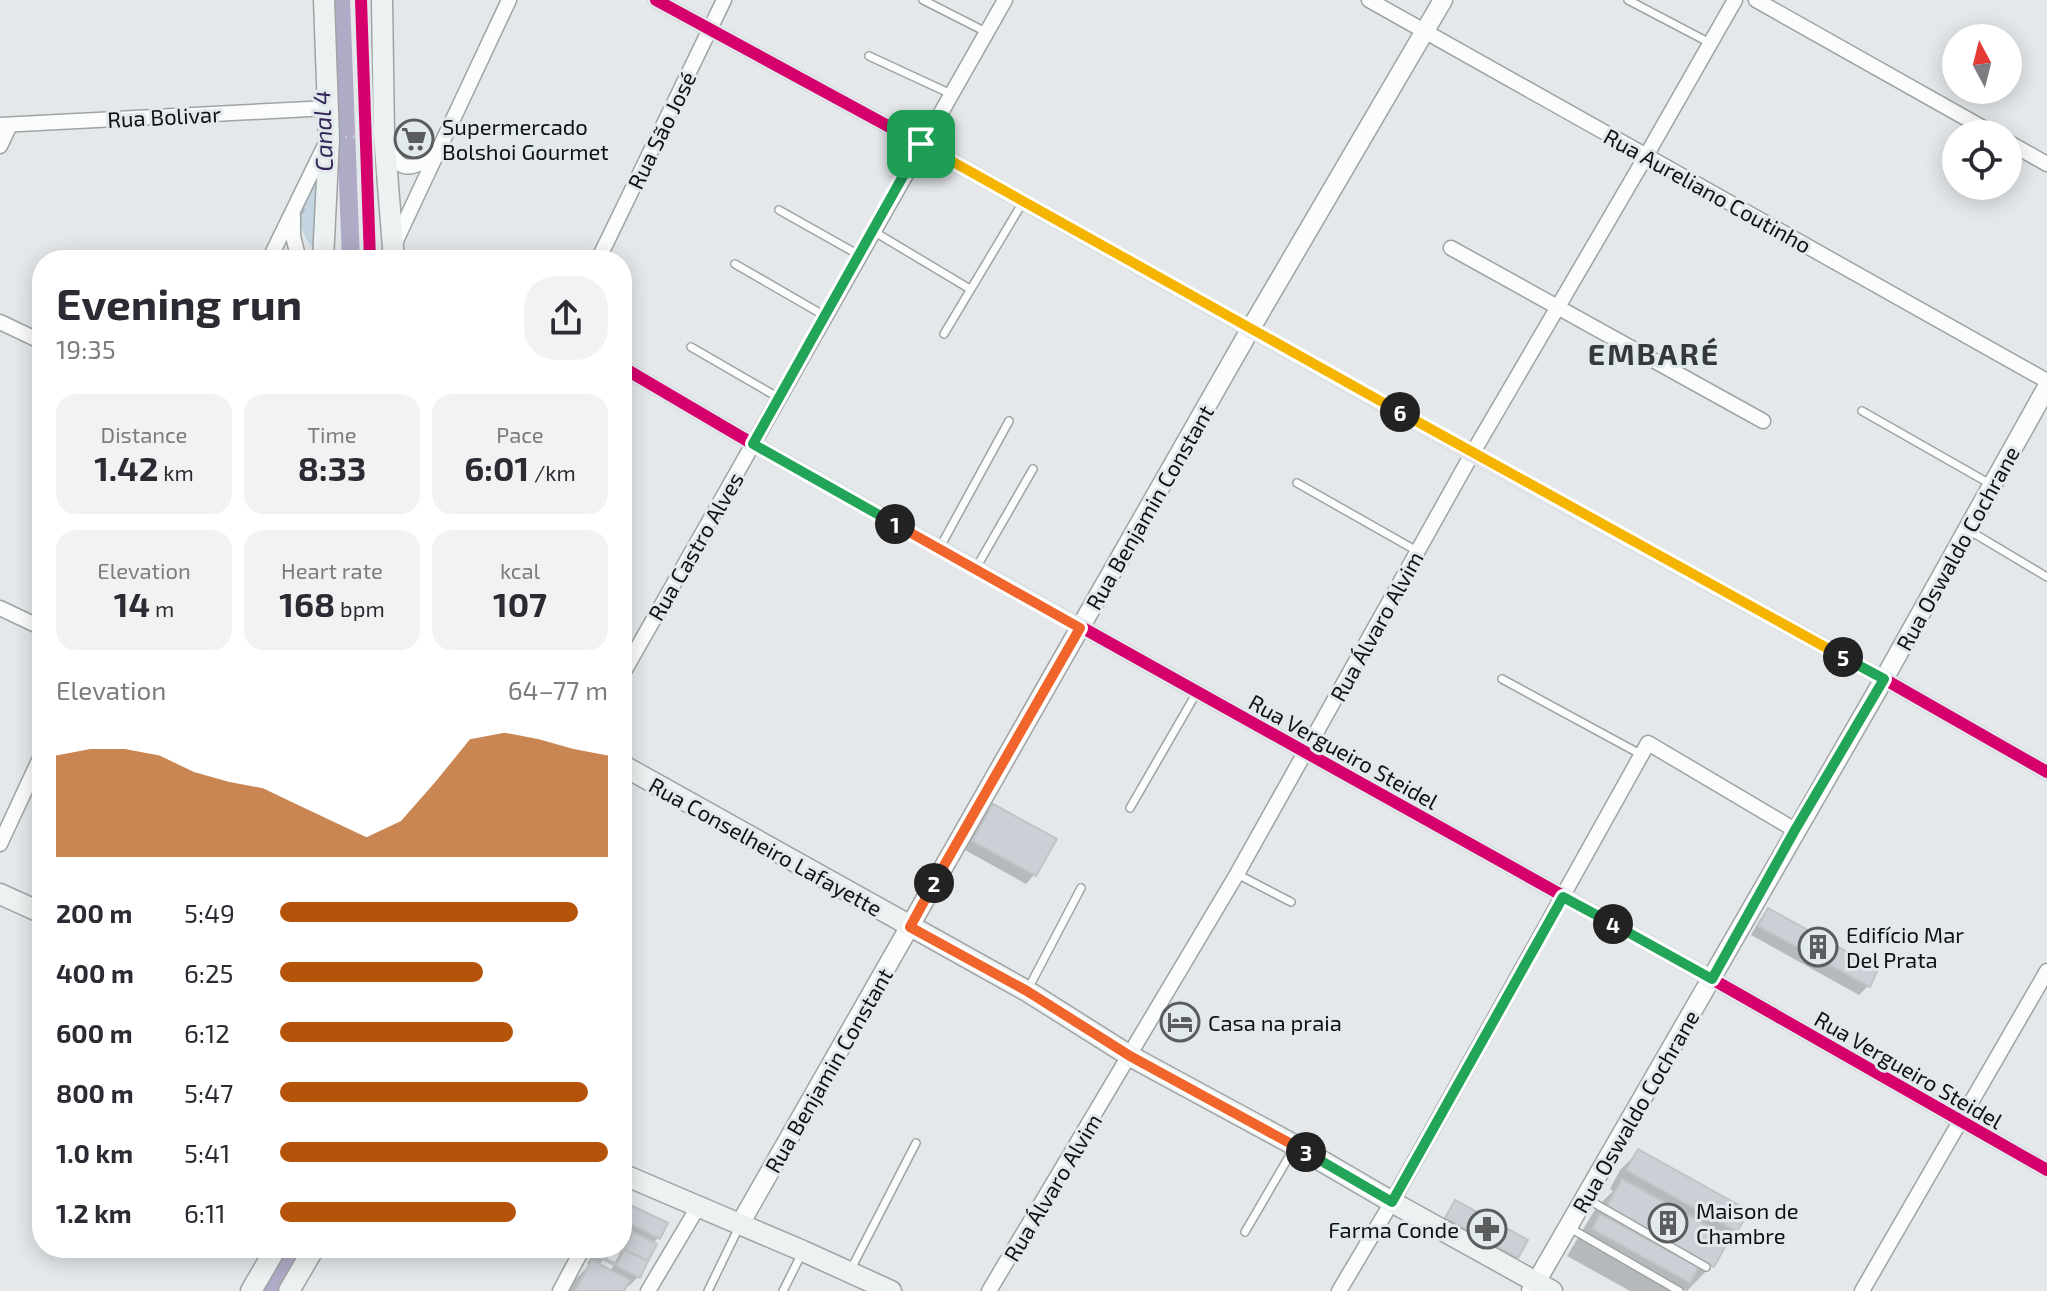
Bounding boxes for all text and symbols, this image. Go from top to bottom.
north arrow [1942,24,2022,104]
map controls [1942,24,2022,200]
street label: Rua São José [621,67,701,193]
water label: Canal 4 [306,90,338,172]
street label: Rua Bolivar [107,100,222,132]
pin [887,110,955,178]
place label: Supermercado Bolshoi Gourmet [442,113,609,164]
supermarket icon: Supermercado Bolshoi Gourmet [393,118,435,160]
button: locate [1942,120,2022,200]
icon: arrive [899,122,943,166]
street label: Rua Aureliano Coutinho [1600,122,1816,258]
text: Evening run [56,276,302,329]
button: share [524,276,608,360]
text: 19:35 [56,333,116,364]
district label: EMBARÉ [1588,335,1720,371]
pin: 6 [1380,392,1420,432]
text: 6 [1394,399,1406,425]
street label: Rua Benjamin Constant [1080,400,1219,614]
text: Distance [101,421,187,447]
text: Time [307,421,357,447]
text: Pace [496,421,544,447]
street label: Rua Oswaldo Cochrane [1890,441,2024,655]
text: 1.42 [94,447,158,488]
text: 8:33 [298,447,366,488]
text: 6:01 [464,447,529,488]
text: km [158,459,194,485]
text: /km [529,459,576,485]
street label: Rua Castro Alves [642,467,748,625]
pin: 1 [875,504,915,544]
text: 1 [890,511,900,537]
street label: Rua Álvaro Alvim [1324,546,1428,706]
text: Elevation [97,557,191,583]
text: Heart rate [281,557,383,583]
text: kcal [500,557,540,583]
text: 14 [114,583,150,624]
text: 168 [279,583,335,624]
text: 107 [493,583,547,624]
text: m [150,595,174,621]
text: bpm [335,595,385,621]
pin: 5 [1823,637,1863,677]
text: 5 [1837,644,1849,670]
text: Elevation [56,674,166,705]
text: 64–77 m [508,674,608,705]
street label: Rua Vergueiro Steidel [1245,688,1444,814]
street label: Rua Conselheiro Lafayette [645,771,887,921]
pin: 2 [914,863,954,903]
text: 2 [928,870,940,896]
text: 200 m [56,897,132,928]
text: 5:49 [184,897,235,928]
pin: 4 [1593,904,1633,944]
text: 4 [1606,911,1620,937]
place label: Edifício Mar Del Prata [1846,921,1964,972]
building icon: Edifício Mar Del Prata [1797,926,1839,968]
text: 400 m [56,957,134,988]
text: 6:25 [184,957,234,988]
street label: Rua Benjamin Constant [759,963,898,1177]
hotel icon: Casa na praia [1159,1001,1201,1043]
street label: Rua Oswaldo Cochrane [1566,1005,1704,1217]
street label: Rua Vergueiro Steidel [1810,1005,2008,1134]
place label: Casa na praia [1208,1009,1342,1035]
text: 600 m [56,1017,133,1048]
text: 6:12 [184,1017,230,1048]
text: 800 m [56,1077,134,1108]
text: 5:47 [184,1077,233,1108]
street label: Rua Álvaro Alvim [998,1109,1106,1265]
pin: 3 [1286,1132,1326,1172]
text: 1.0 km [56,1137,133,1168]
text: 5:41 [184,1137,230,1168]
text: 3 [1300,1139,1312,1165]
text: 1.2 km [56,1197,132,1228]
text: 6:11 [184,1197,226,1228]
place label: Maison de Chambre [1696,1197,1799,1248]
building icon: Maison de Chambre [1647,1202,1689,1244]
pharmacy icon: Farma Conde [1466,1208,1508,1250]
place label: Farma Conde [1328,1216,1459,1242]

